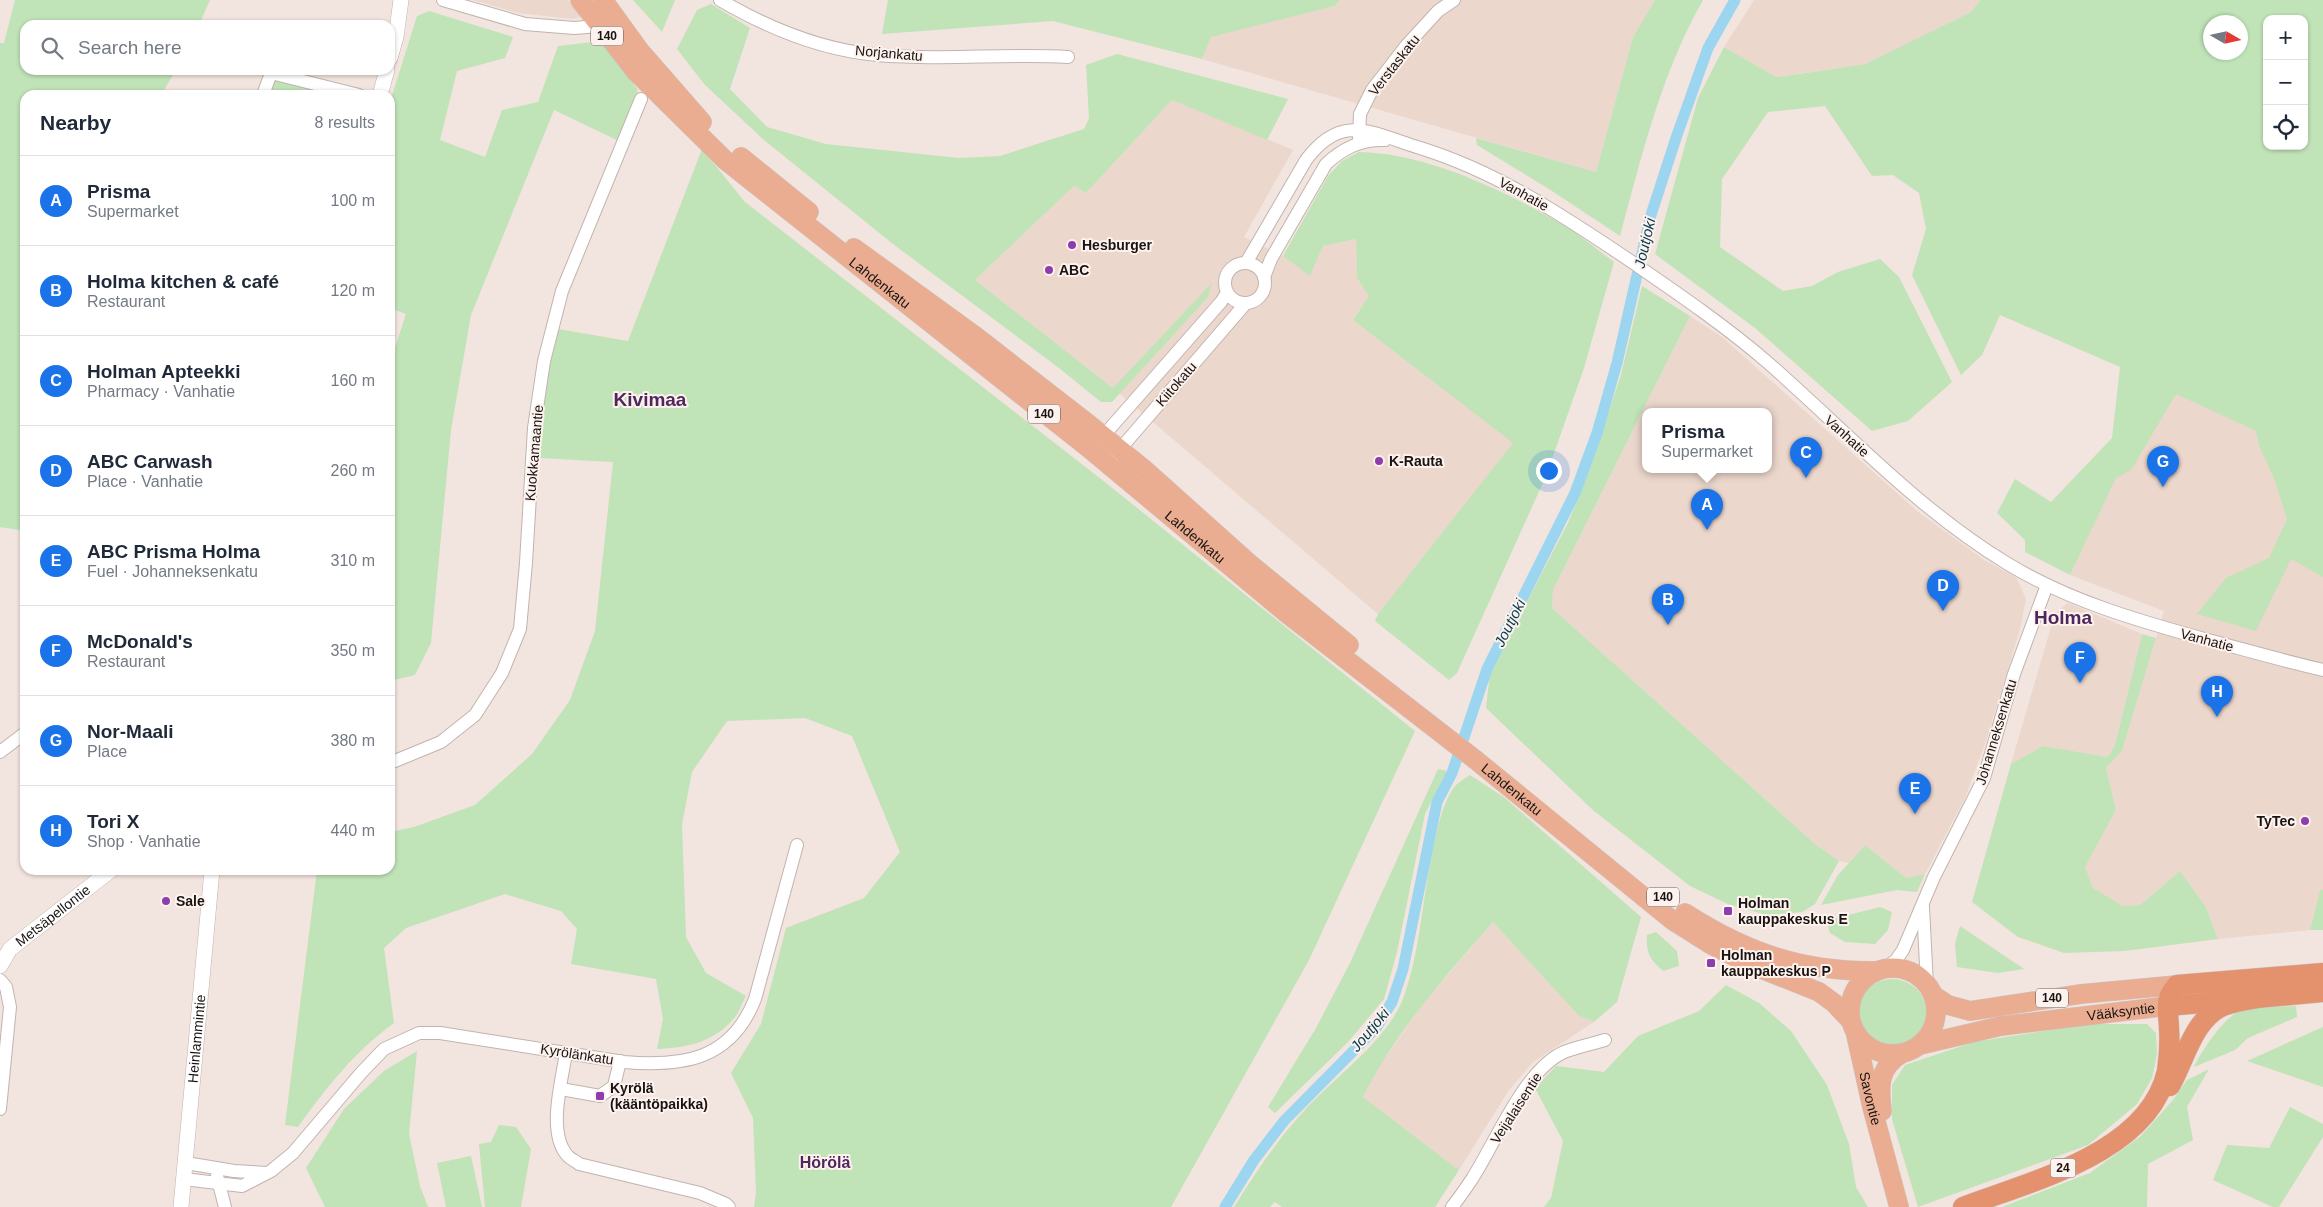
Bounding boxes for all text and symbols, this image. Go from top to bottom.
north arrow [2203,15,2248,60]
map controls [2263,15,2308,150]
button: + [2263,15,2308,60]
search box [20,20,395,75]
road number: 140 [591,27,623,46]
street label: Verstaskatu [1365,31,1423,99]
icon: search [38,34,66,62]
text: Search here [78,37,182,58]
street label: Norjankatu [855,42,923,64]
button: − [2263,60,2308,105]
button: locate [2263,105,2308,150]
text: Nearby [40,111,111,134]
text: 8 results [315,114,375,131]
street label: Vanhatie [1496,174,1552,214]
text: Prisma [87,181,150,202]
text: A [50,192,62,209]
text: 100 m [331,192,375,209]
text: Supermarket [87,203,179,220]
water label: Joutjoki [1630,216,1659,271]
place label: Hesburger [1082,237,1153,253]
marker: Hesburger [1066,239,1078,251]
street label: Lahdenkatu [846,254,914,312]
place label: ABC [1059,262,1089,278]
marker: ABC [1043,264,1055,276]
text: Holma kitchen & café [87,271,279,292]
text: B [50,282,62,299]
text: 120 m [331,282,375,299]
text: Restaurant [87,293,165,310]
street label: Kiitokatu [1152,358,1200,410]
text: Holman Apteekki [87,361,240,382]
text: C [50,372,62,389]
text: 160 m [331,372,375,389]
text: Pharmacy · Vanhatie [87,383,235,400]
district label: Kivimaa [614,389,687,410]
street label: Kuokkamaantie [522,404,546,502]
road number: 140 [1028,404,1060,424]
popup [1642,408,1772,473]
street label: Vanhatie [1821,412,1873,460]
text: Prisma [1661,421,1725,442]
pin: C [1790,437,1822,478]
text: Supermarket [1661,443,1753,460]
pin: G [2147,446,2179,487]
text: ABC Carwash [87,451,213,472]
place label: K-Rauta [1389,453,1443,469]
marker: K-Rauta [1373,455,1385,467]
your location [1536,458,1562,484]
text: D [50,462,62,479]
text: 260 m [331,462,375,479]
text: Place · Vanhatie [87,473,203,490]
pin: A [1691,489,1723,530]
street label: Lahdenkatu [1162,507,1228,567]
text: ABC Prisma Holma [87,541,260,562]
text: E [51,552,61,569]
text: 310 m [331,552,375,569]
text: Fuel · Johanneksenkatu [87,563,258,580]
pin: D [1927,570,1959,611]
pin: B [1652,584,1684,625]
water label: Joutjoki [1490,596,1529,650]
district label: Holma [2034,607,2092,628]
street label: Vanhatie [2179,625,2235,655]
text: McDonald's [87,631,193,652]
text: F [51,642,61,659]
text: 350 m [331,642,375,659]
pin: F [2064,642,2096,683]
text: Restaurant [87,653,165,670]
pin: H [2201,676,2233,717]
street label: Johanneksenkatu [1972,677,2020,787]
text: Nor-Maali [87,721,174,742]
text: G [50,732,62,749]
text: 380 m [331,732,375,749]
text: Place [87,743,127,760]
street label: Lahdenkatu [1478,760,1545,819]
pin: E [1899,773,1931,814]
text: Tori X [87,811,139,832]
place label: TyTec [2257,813,2295,829]
marker: TyTec [2299,815,2311,827]
text: H [50,822,62,839]
text: 440 m [331,822,375,839]
text: Shop · Vanhatie [87,833,201,850]
street label: Metsäpellontie [12,881,93,950]
road number: 140 [1647,888,1679,906]
place label: Sale [176,893,205,909]
marker: Sale [160,895,172,907]
place label: Holman kauppakeskus E [1738,895,1848,927]
marker: Holman kauppakeskus E [1722,905,1734,917]
place label: Holman kauppakeskus P [1721,947,1831,979]
marker: Holman kauppakeskus P [1705,957,1717,969]
road number: 140 [2036,988,2068,1008]
street label: Heinlammintie [184,994,209,1084]
street label: Vääksyntie [2086,1000,2156,1024]
water label: Joutjoki [1346,1004,1393,1055]
street label: Kyrölänkatu [539,1040,615,1068]
street label: Veijalaisentie [1487,1069,1545,1147]
street label: Savontie [1856,1070,1885,1127]
place label: Kyrölä (kääntöpaikka) [610,1080,708,1112]
marker: Kyrölä (kääntöpaikka) [594,1090,606,1102]
district label: Hörölä [800,1154,850,1171]
road number: 24 [2050,1158,2076,1178]

